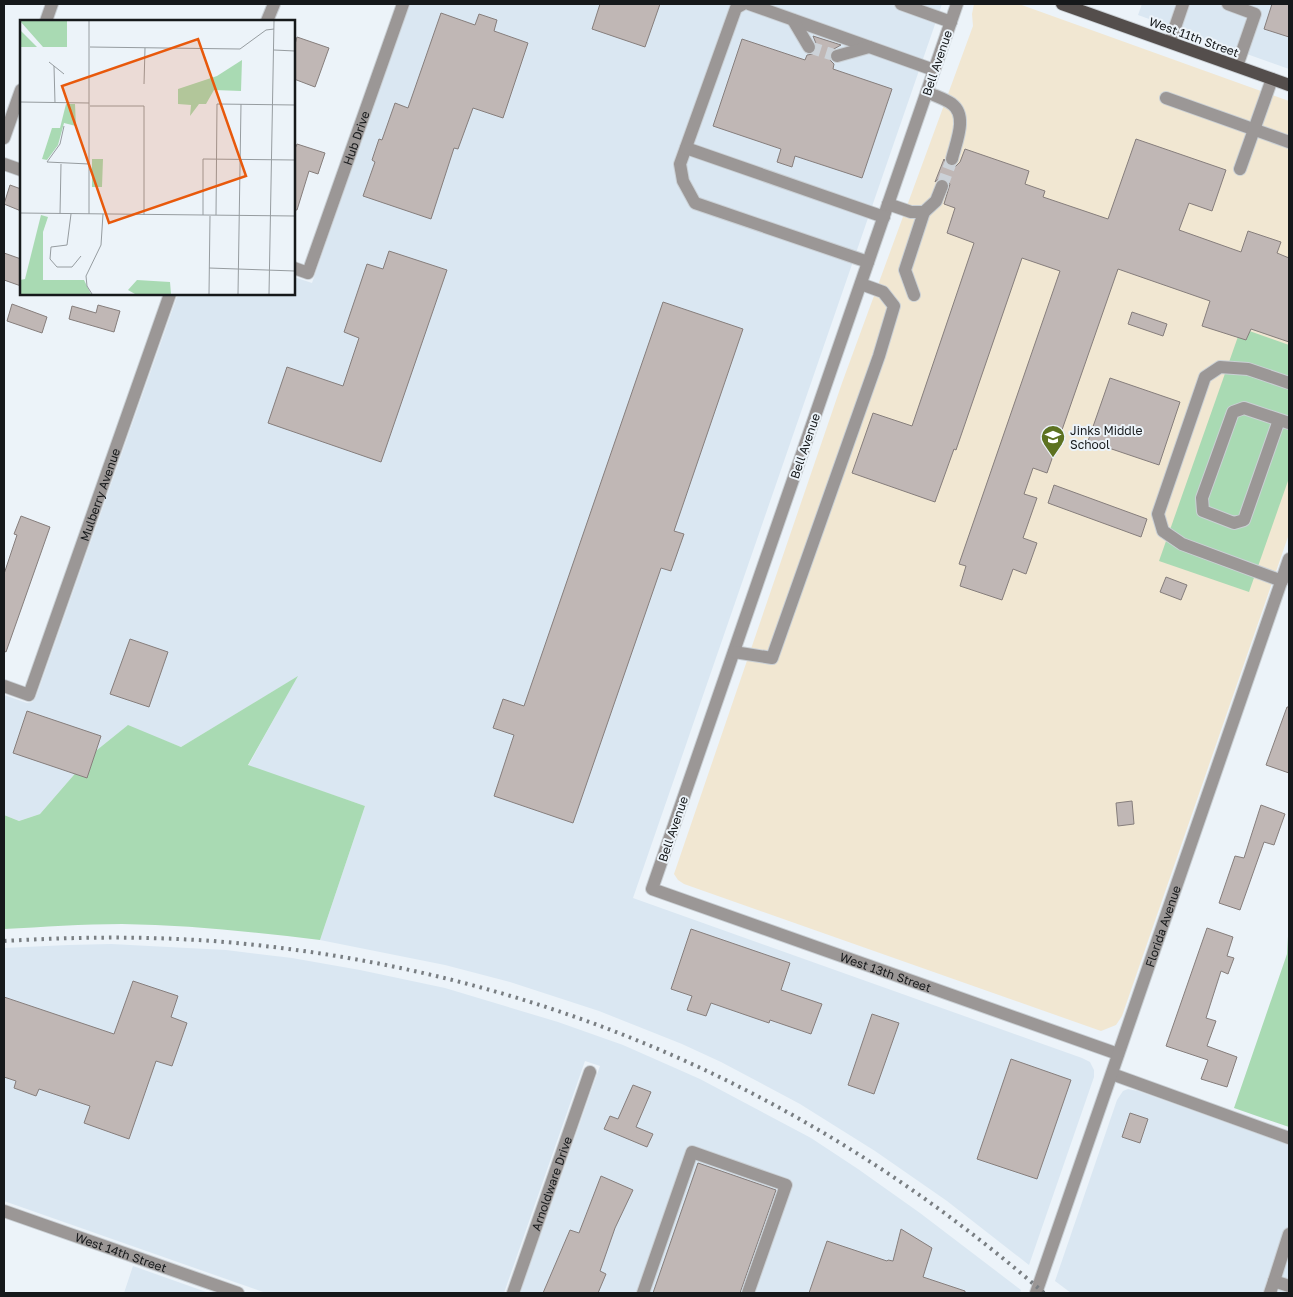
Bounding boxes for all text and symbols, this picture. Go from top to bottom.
street label: West 11th Street [1147,14,1241,60]
inset map [20,20,295,295]
street label: Bell Avenue [919,28,955,98]
street label: Hub Drive [339,109,372,167]
street label: Bell Avenue [787,411,823,481]
place label: Jinks Middle School [1070,423,1142,452]
school or university icon: Jinks Middle School [1040,424,1066,458]
street label: Mulberry Avenue [76,446,123,543]
street label: Bell Avenue [655,794,691,864]
street label: Florida Avenue [1141,883,1183,969]
street label: West 13th Street [838,949,934,995]
street label: Arnoldware Drive [528,1134,575,1233]
street label: West 14th Street [73,1229,169,1275]

